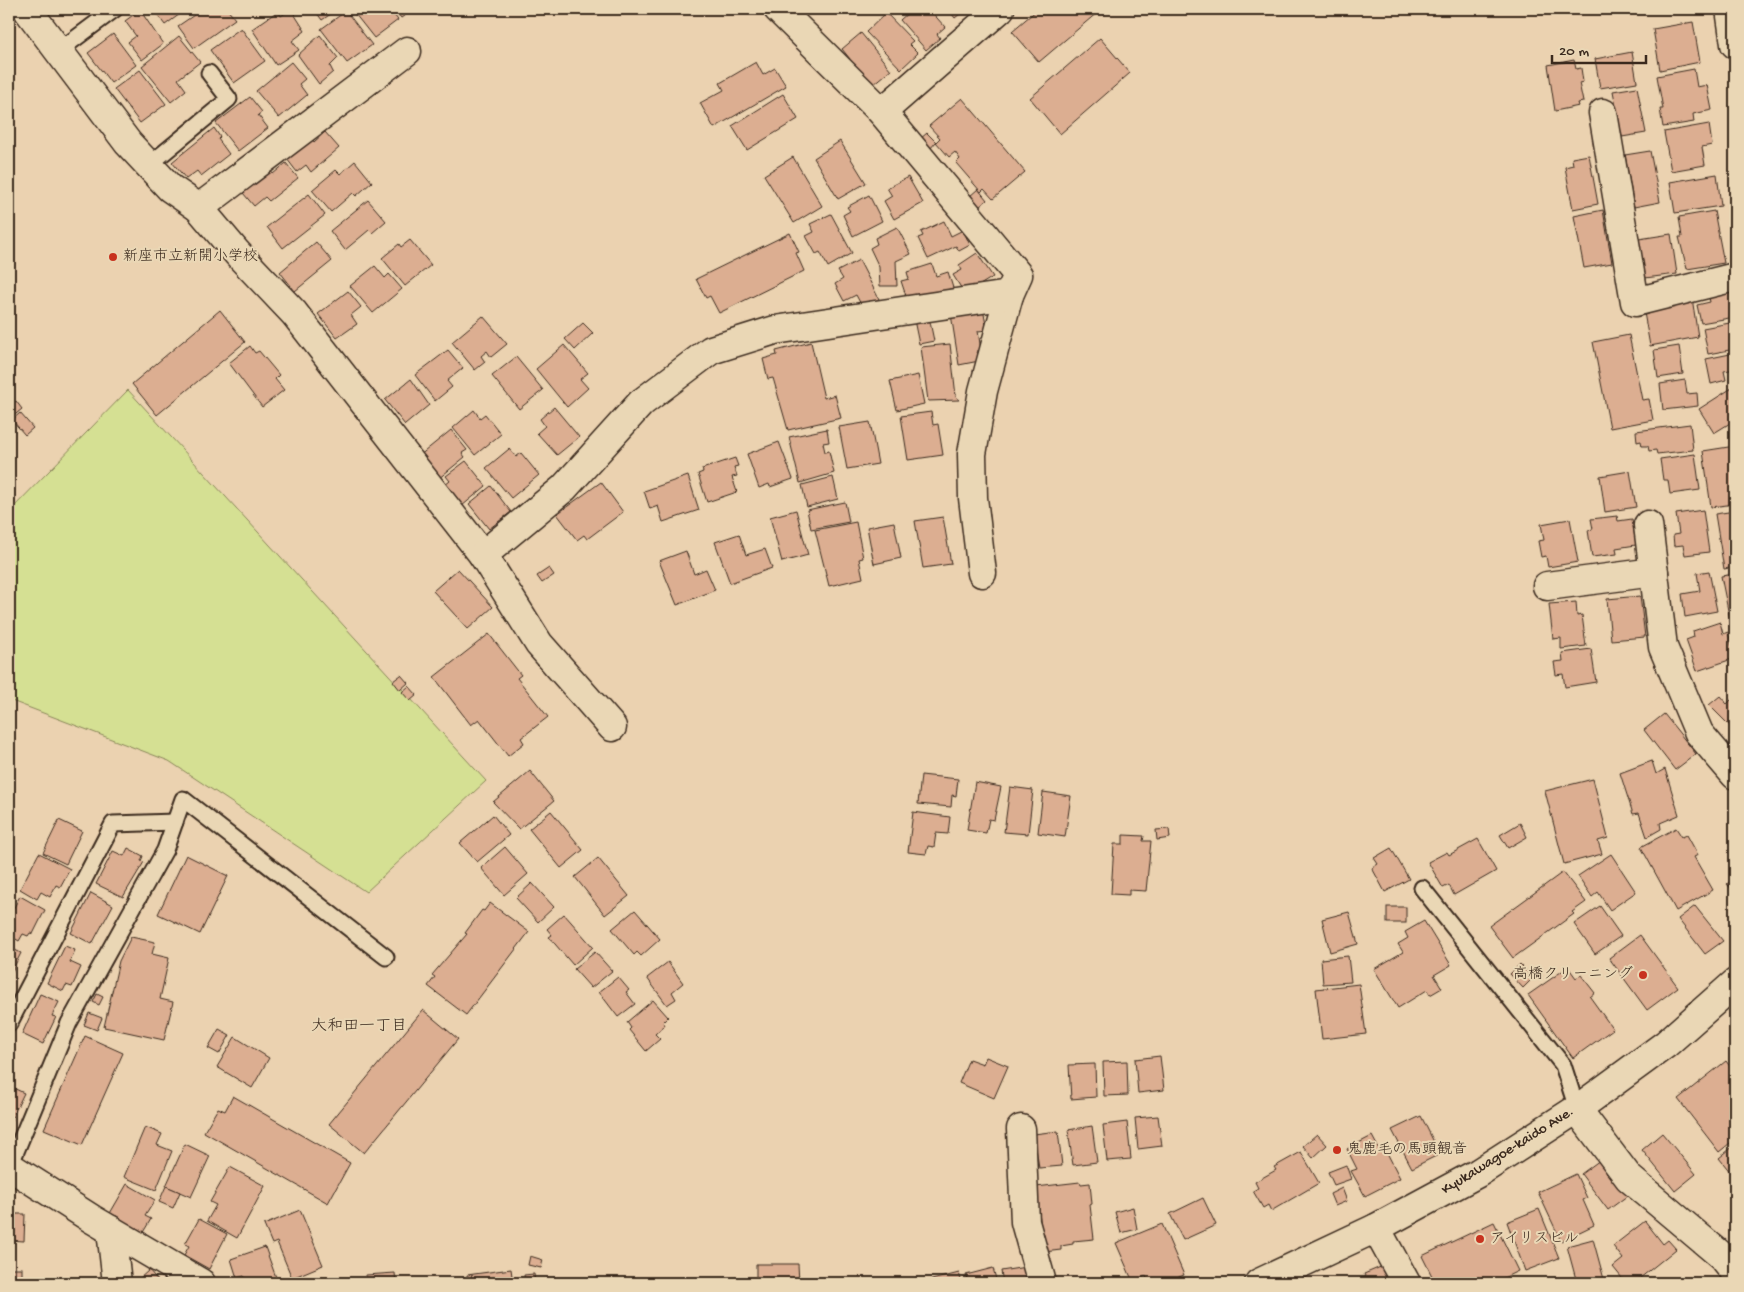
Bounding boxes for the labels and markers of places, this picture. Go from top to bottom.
place label: 新座市立新開小学校 [123,247,258,266]
marker: 新座市立新開小学校 [107,251,119,263]
place label: 高橋クリーニング [1513,965,1633,984]
marker: 高橋クリーニング [1637,969,1649,981]
place label: 鬼鹿毛の馬頭観音 [1347,1140,1467,1159]
marker: 鬼鹿毛の馬頭観音 [1331,1144,1343,1156]
place label: アイリスビル [1490,1230,1579,1248]
marker: アイリスビル [1474,1233,1486,1245]

